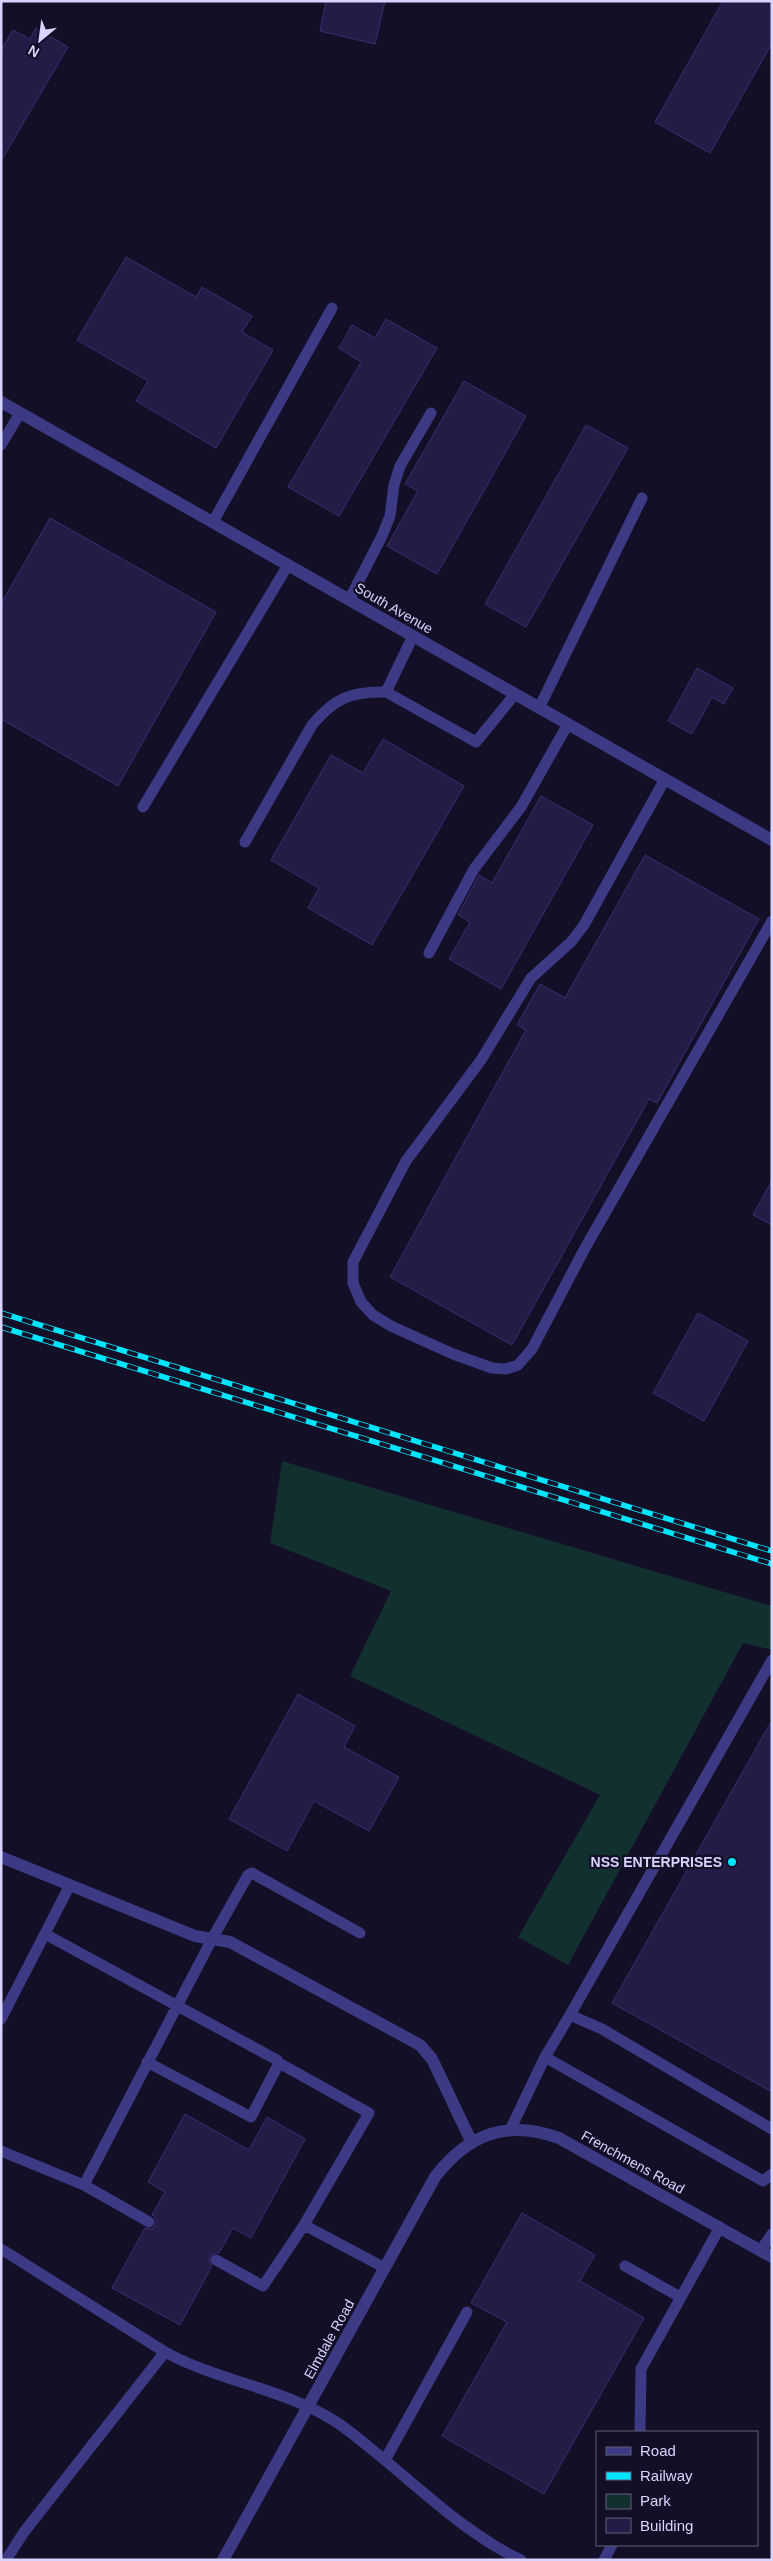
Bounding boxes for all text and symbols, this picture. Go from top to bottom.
north arrow [15,15,65,65]
text: N [25,42,42,61]
street label: South Avenue [352,579,436,637]
place label: NSS ENTERPRISES [591,1854,722,1870]
marker: NSS ENTERPRISES [726,1856,738,1868]
street label: Frenchmens Road [579,2127,687,2197]
street label: Elmdale Road [301,2297,357,2381]
legend [596,2431,758,2546]
text: Road [640,2442,676,2459]
text: Railway [640,2467,693,2484]
text: Park [640,2492,671,2509]
text: Building [640,2517,693,2534]

